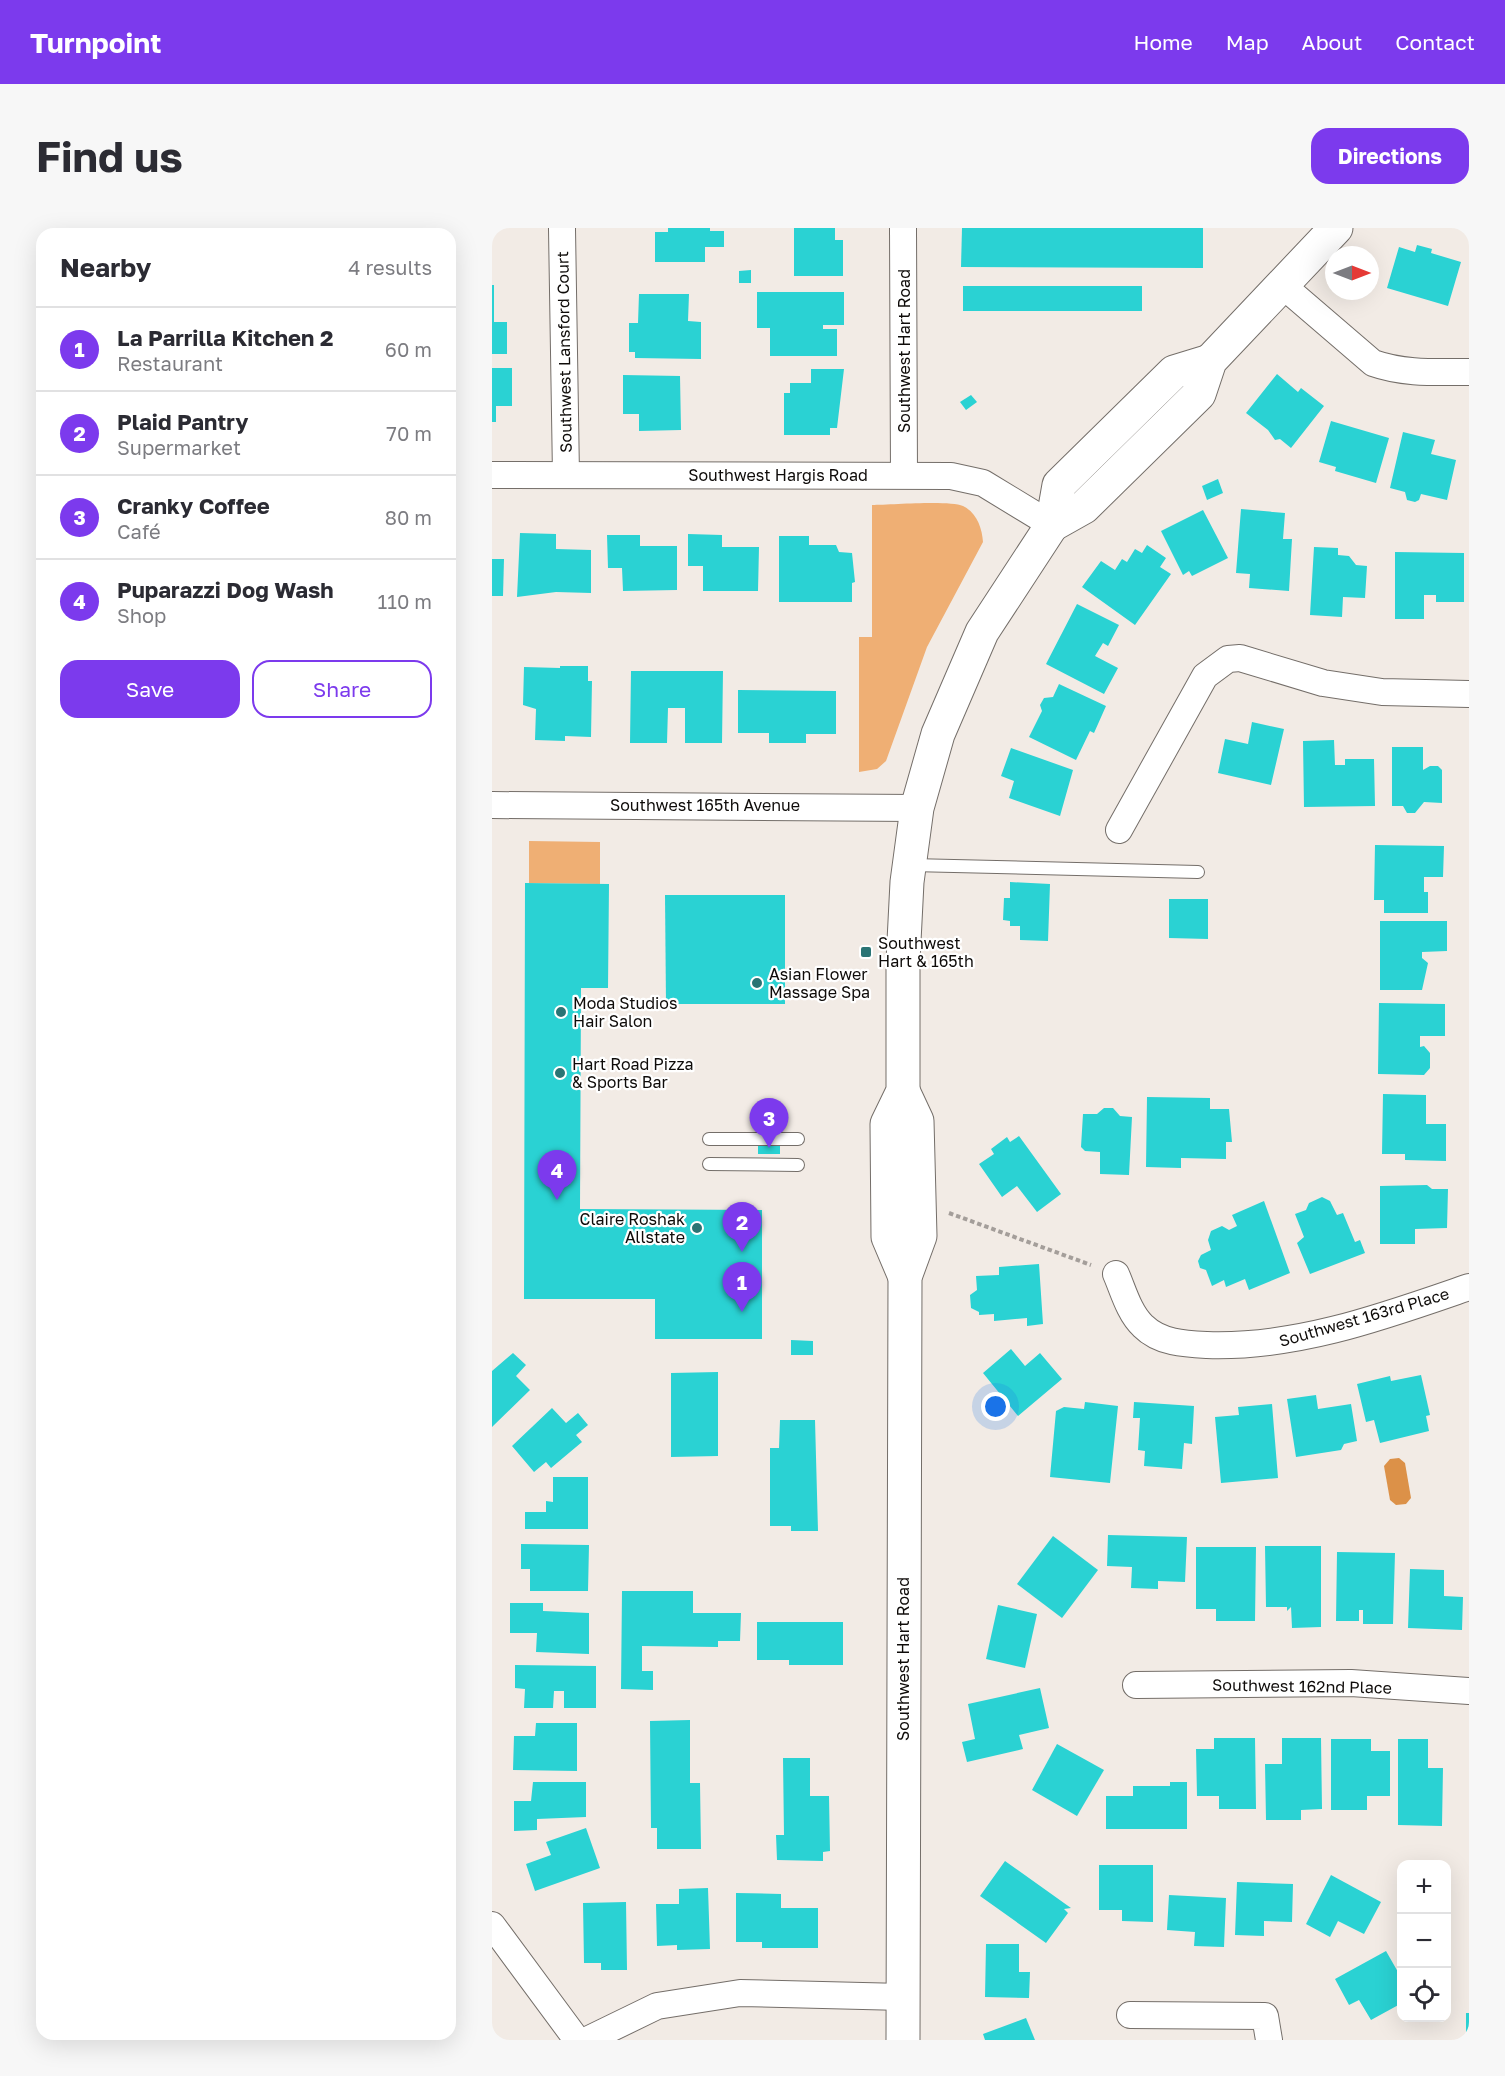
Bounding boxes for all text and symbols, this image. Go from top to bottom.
text: Turnpoint [30,26,161,59]
text: Home [1133,29,1193,55]
text: Map [1226,29,1269,55]
text: About [1302,29,1362,55]
text: Contact [1395,29,1475,55]
button: Directions [1311,128,1469,184]
text: Find us [36,131,183,181]
north arrow [1325,246,1379,300]
street label: Southwest Lansford Court [552,251,576,453]
text: Nearby [60,252,151,283]
text: 4 results [348,255,432,279]
street label: Southwest Hart Road [894,269,914,433]
text: La Parrilla Kitchen 2 [117,324,333,351]
text: 1 [74,337,85,361]
text: 60 m [385,337,432,361]
text: Restaurant [117,351,223,375]
text: Plaid Pantry [117,408,249,435]
text: 2 [73,421,86,445]
text: 70 m [386,421,432,445]
text: Supermarket [117,435,241,459]
street label: Southwest Hargis Road [688,465,868,485]
text: Cranky Coffee [117,492,270,519]
text: 3 [73,505,86,529]
text: 80 m [385,505,432,529]
text: Café [117,519,161,543]
text: Puparazzi Dog Wash [117,576,334,603]
text: 4 [73,589,86,613]
text: 110 m [378,589,432,613]
text: Shop [117,603,166,627]
button: Save [60,660,240,718]
button: Share [252,660,432,718]
street label: Southwest 165th Avenue [610,795,800,815]
place label: Southwest Hart & 165th [878,933,974,971]
marker: Southwest Hart & 165th [859,945,873,959]
place label: Asian Flower Massage Spa [769,964,870,1002]
marker: Asian Flower Massage Spa [750,976,764,990]
place label: Moda Studios Hair Salon [573,993,677,1031]
marker: Moda Studios Hair Salon [554,1005,568,1019]
place label: Hart Road Pizza & Sports Bar [572,1054,694,1092]
marker: Hart Road Pizza & Sports Bar [553,1066,567,1080]
pin: 3 [750,1098,788,1148]
pin: 4 [538,1150,576,1200]
pin: 2 [722,1202,762,1252]
place label: Claire Roshak Allstate [580,1209,685,1247]
marker: Claire Roshak Allstate [690,1221,704,1235]
pin: 1 [722,1262,762,1312]
street label: Southwest 163rd Place [1277,1283,1451,1351]
your location [981,1392,1010,1421]
street label: Southwest Hart Road [893,1577,913,1741]
street label: Southwest 162nd Place [1212,1674,1392,1698]
map controls [1397,1860,1451,2022]
button: + [1397,1860,1451,1914]
button: − [1397,1914,1451,1968]
button: locate [1397,1968,1451,2022]

